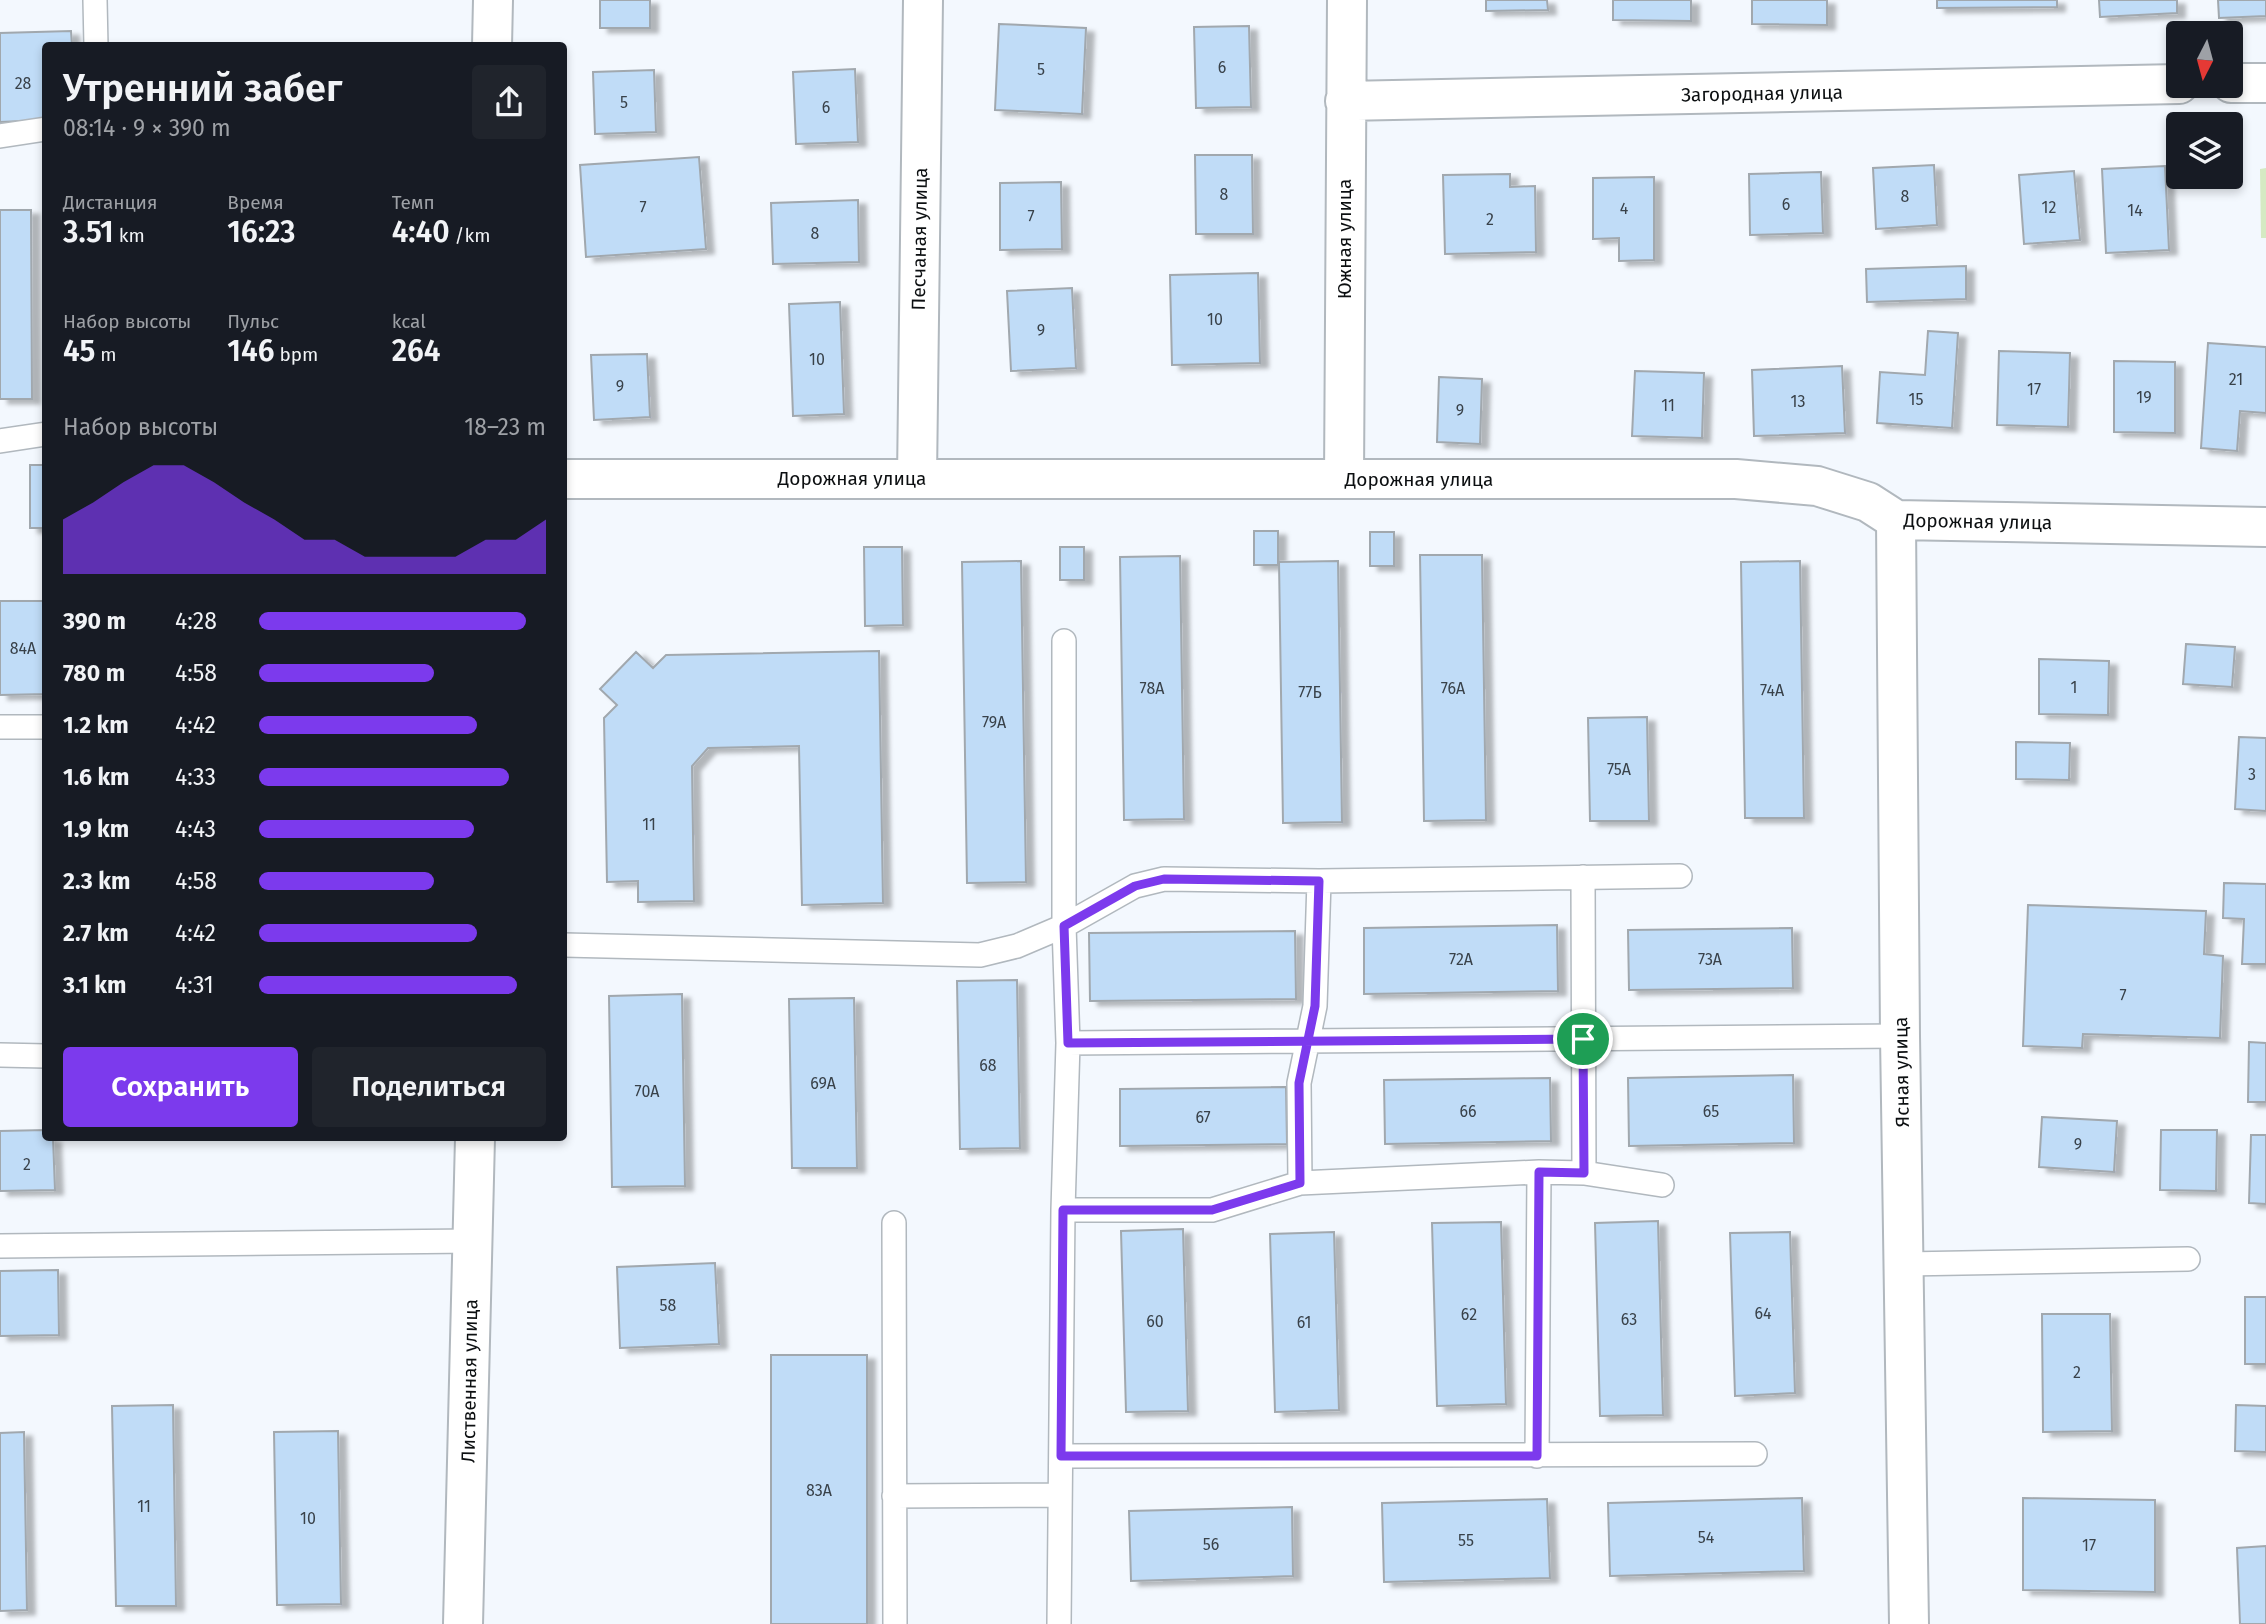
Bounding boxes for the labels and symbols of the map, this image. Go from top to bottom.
north arrow [2166,21,2244,98]
house number: 6 [1218,58,1226,77]
house number: 5 [1037,60,1045,79]
house number: 28 [15,74,32,93]
street label: Загородная улица [1681,81,1843,106]
house number: 5 [620,93,628,112]
house number: 6 [822,98,830,117]
street label: Песчаная улица [907,167,932,311]
street label: Южная улица [1333,179,1356,299]
house number: 8 [1220,185,1229,204]
house number: 8 [1901,187,1910,206]
house number: 6 [1782,195,1790,214]
house number: 7 [639,198,647,217]
house number: 12 [2042,198,2056,217]
house number: 4 [1620,199,1629,218]
house number: 14 [2127,201,2143,220]
house number: 7 [1027,207,1035,226]
house number: 2 [1486,210,1494,229]
house number: 8 [811,224,820,243]
house number: 10 [1207,310,1223,329]
house number: 9 [1037,321,1045,340]
house number: 10 [809,350,825,369]
house number: 21 [2229,370,2243,389]
house number: 9 [616,377,624,396]
house number: 17 [2027,380,2041,399]
house number: 19 [2136,388,2152,407]
house number: 15 [1909,390,1923,409]
house number: 13 [1791,392,1805,411]
house number: 11 [1661,396,1675,415]
house number: 9 [1456,401,1464,420]
street label: Дорожная улица [777,467,926,490]
street label: Дорожная улица [1344,468,1493,491]
street label: Дорожная улица [1902,509,2052,534]
house number: 84А [10,639,37,658]
house number: 1 [2071,678,2077,697]
house number: 78А [1140,679,1165,698]
house number: 76А [1441,679,1466,698]
house number: 74А [1760,681,1785,700]
house number: 77Б [1298,683,1322,702]
house number: 79А [982,713,1007,732]
house number: 75А [1607,760,1632,779]
house number: 3 [2248,765,2256,784]
house number: 11 [642,815,656,834]
house number: 72А [1449,950,1474,969]
house number: 73А [1698,950,1723,969]
house number: 7 [2119,986,2127,1005]
pin [1553,1009,1613,1069]
street label: Ясная улица [1889,1016,1914,1128]
house number: 68 [979,1056,997,1075]
house number: 69А [810,1074,837,1093]
house number: 70А [634,1082,660,1101]
house number: 66 [1459,1102,1477,1121]
house number: 65 [1703,1102,1719,1121]
house number: 67 [1195,1108,1211,1127]
house number: 9 [2074,1135,2082,1154]
house number: 2 [23,1155,31,1174]
house number: 58 [660,1296,677,1315]
street label: Лиственная улица [457,1299,482,1463]
house number: 64 [1754,1304,1772,1323]
house number: 62 [1461,1305,1477,1324]
house number: 63 [1621,1310,1637,1329]
house number: 60 [1146,1312,1164,1331]
house number: 61 [1297,1313,1311,1332]
house number: 2 [2073,1363,2081,1382]
house number: 83А [806,1481,833,1500]
house number: 11 [137,1497,151,1516]
house number: 10 [300,1509,316,1528]
house number: 54 [1698,1528,1715,1547]
house number: 55 [1458,1531,1474,1550]
house number: 56 [1203,1535,1219,1554]
house number: 17 [2082,1536,2096,1555]

